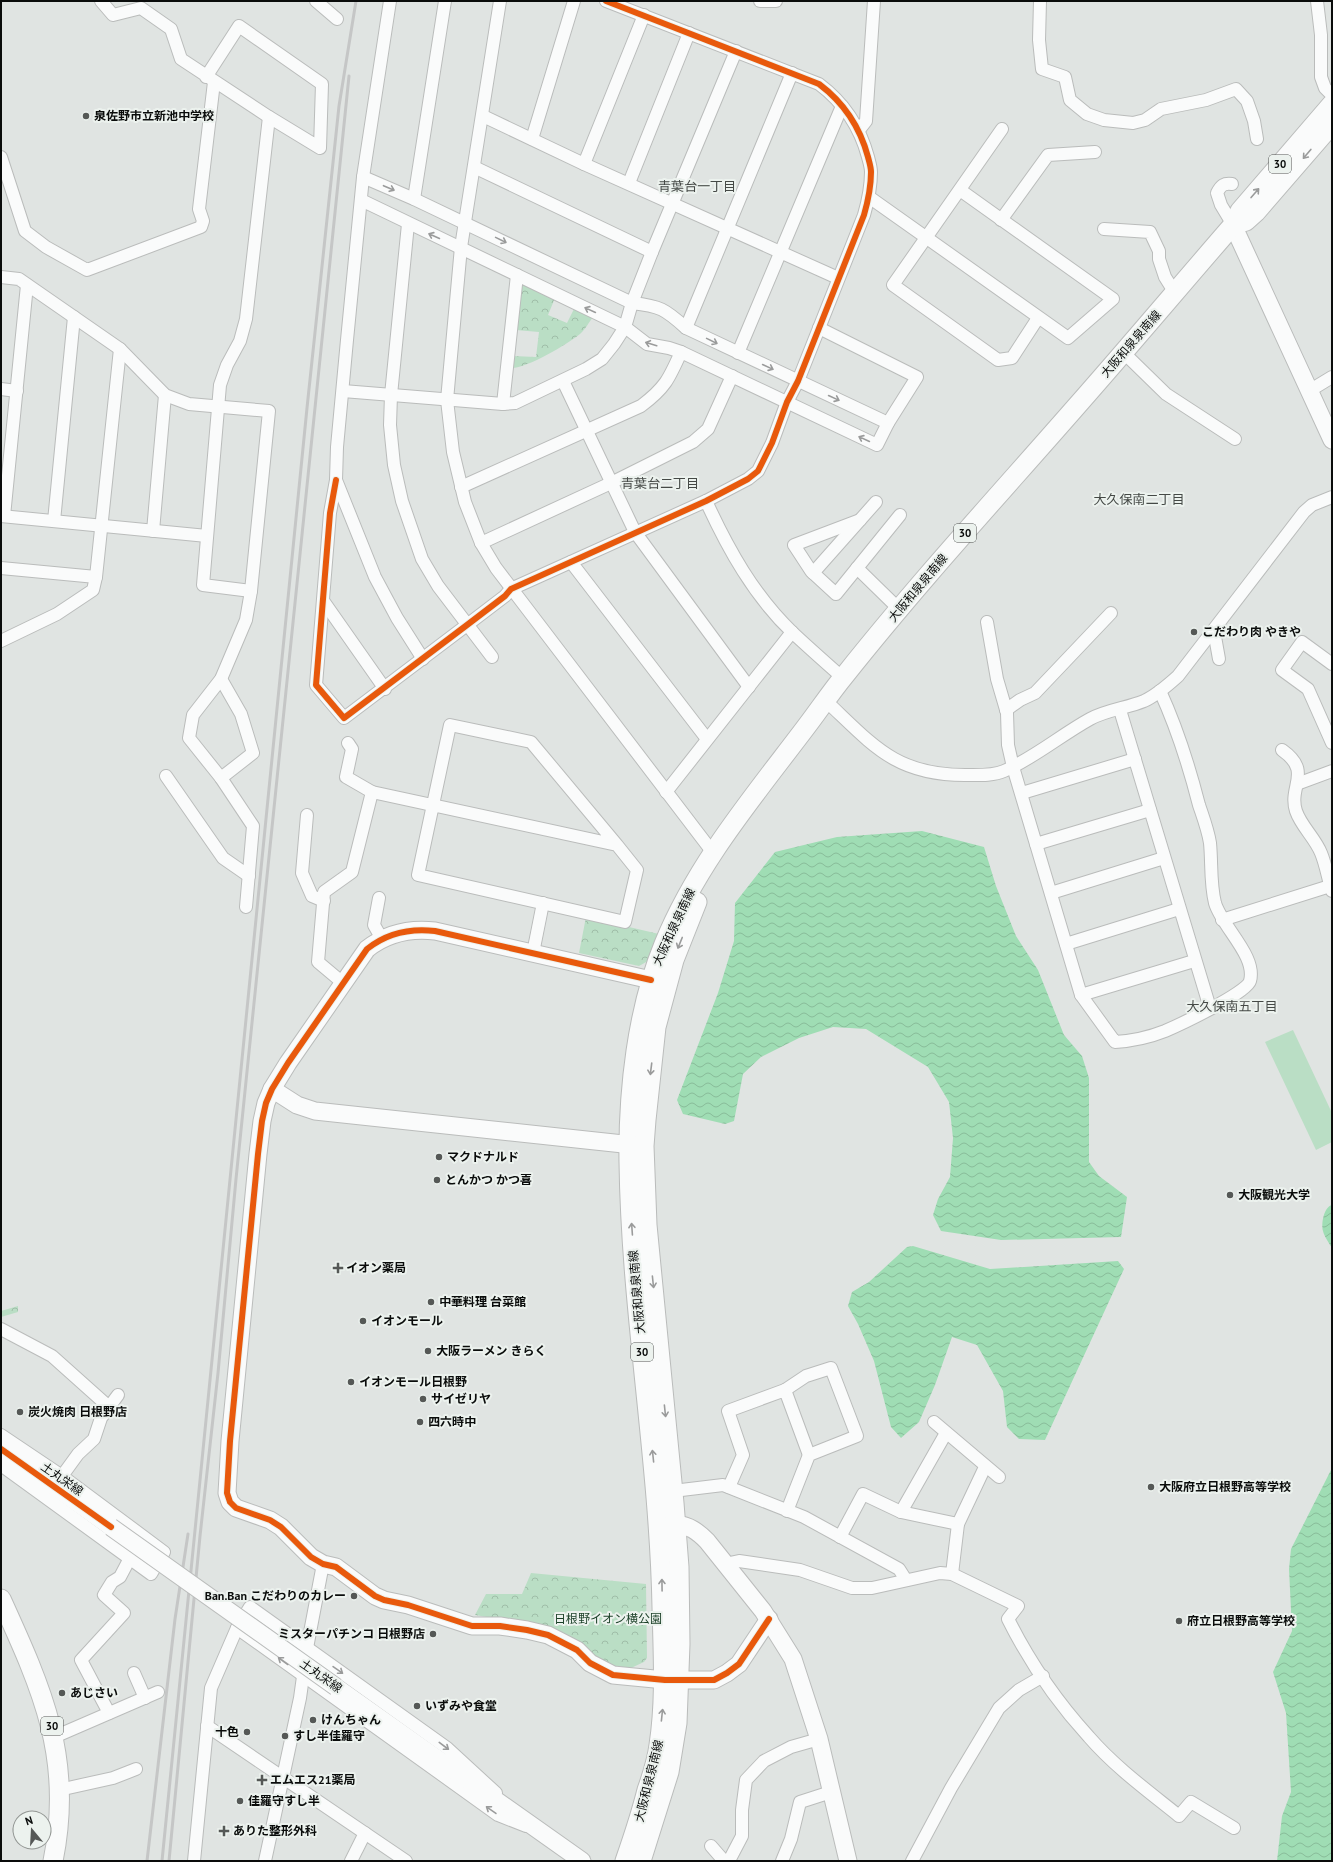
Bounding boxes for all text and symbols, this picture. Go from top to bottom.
place label: 泉佐野市立新池中学校 [94,108,214,123]
marker: 泉佐野市立新池中学校 [81,111,91,121]
one-way arrow [1302,149,1311,159]
road number: 30 [1269,155,1291,173]
district label: 青葉台一丁目 [658,178,736,195]
one-way arrow [382,185,394,192]
one-way arrow [1250,188,1259,199]
one-way arrow [429,231,441,239]
one-way arrow [495,237,507,244]
one-way arrow [584,306,596,313]
street label: 大阪和泉泉南線 [1097,307,1164,380]
one-way arrow [705,338,717,345]
one-way arrow [645,340,658,347]
one-way arrow [762,364,774,371]
one-way arrow [827,395,839,402]
one-way arrow [858,435,870,442]
district label: 青葉台二丁目 [621,475,699,492]
district label: 大久保南二丁目 [1093,491,1185,508]
road number: 30 [954,524,976,542]
street label: 大阪和泉泉南線 [885,551,950,625]
place label: こだわり肉 やきや [1202,624,1301,639]
marker: こだわり肉 やきや [1189,627,1199,637]
street label: 大阪和泉泉南線 [649,886,698,968]
one-way arrow [676,936,684,948]
district label: 大久保南五丁目 [1186,998,1278,1015]
one-way arrow [647,1062,655,1075]
place label: マクドナルド [447,1149,519,1164]
marker: マクドナルド [434,1152,444,1162]
place label: とんかつ かつ喜 [445,1172,532,1187]
marker: とんかつ かつ喜 [432,1175,442,1185]
place label: 大阪観光大学 [1238,1187,1310,1202]
marker: 大阪観光大学 [1225,1190,1235,1200]
one-way arrow [628,1223,635,1236]
street label: 大阪和泉泉南線 [625,1250,648,1335]
place label: イオン薬局 [346,1260,406,1275]
marker: イオン薬局 [333,1263,343,1273]
one-way arrow [649,1275,657,1288]
place label: 中華料理 台菜館 [439,1294,526,1309]
marker: 中華料理 台菜館 [426,1297,436,1307]
place label: イオンモール [371,1313,443,1328]
marker: イオンモール [358,1316,368,1326]
place label: 大阪ラーメン きらく [436,1343,547,1358]
road number: 30 [631,1343,653,1361]
marker: 大阪ラーメン きらく [423,1346,433,1356]
place label: イオンモール日根野 [359,1374,467,1389]
marker: イオンモール日根野 [346,1377,356,1387]
place label: サイゼリヤ [431,1391,491,1406]
marker: サイゼリヤ [418,1394,428,1404]
place label: 炭火焼肉 日根野店 [28,1404,127,1419]
one-way arrow [662,1404,669,1417]
marker: 炭火焼肉 日根野店 [15,1407,25,1417]
place label: 四六時中 [428,1414,476,1429]
marker: 四六時中 [415,1417,425,1427]
one-way arrow [649,1450,656,1463]
street label: 土丸栄線 [38,1459,86,1499]
place label: 大阪府立日根野高等学校 [1159,1479,1291,1494]
marker: 大阪府立日根野高等学校 [1146,1482,1156,1492]
one-way arrow [658,1579,666,1592]
place label: Ban.Ban こだわりのカレー [205,1588,346,1603]
marker: Ban.Ban こだわりのカレー [349,1591,359,1601]
park label: 日根野イオン横公園 [554,1611,662,1626]
place label: 府立日根野高等学校 [1187,1613,1295,1628]
marker: 府立日根野高等学校 [1174,1616,1184,1626]
place label: ミスターパチンコ 日根野店 [278,1626,425,1641]
marker: ミスターパチンコ 日根野店 [428,1629,438,1639]
street label: 土丸栄線 [297,1656,345,1696]
one-way arrow [278,1657,289,1665]
one-way arrow [332,1666,343,1674]
place label: あじさい [70,1685,118,1700]
marker: あじさい [57,1688,67,1698]
place label: いずみや食堂 [425,1698,497,1713]
marker: いずみや食堂 [412,1701,422,1711]
one-way arrow [659,1709,666,1722]
place label: けんちゃん [321,1712,381,1727]
marker: けんちゃん [308,1715,318,1725]
road number: 30 [41,1717,63,1735]
place label: 十色 [215,1724,239,1739]
marker: 十色 [242,1727,252,1737]
place label: すし半佳羅守 [293,1728,365,1743]
marker: すし半佳羅守 [280,1731,290,1741]
street label: 大阪和泉泉南線 [631,1738,666,1823]
one-way arrow [438,1742,449,1750]
place label: エムエス21薬局 [270,1772,356,1787]
marker: エムエス21薬局 [257,1775,267,1785]
place label: 佳羅守すし半 [248,1793,320,1808]
marker: 佳羅守すし半 [235,1796,245,1806]
one-way arrow [486,1806,497,1814]
north arrow [12,1810,52,1850]
text: N [23,1813,35,1828]
place label: ありた整形外科 [233,1823,317,1838]
marker: ありた整形外科 [218,1825,230,1837]

